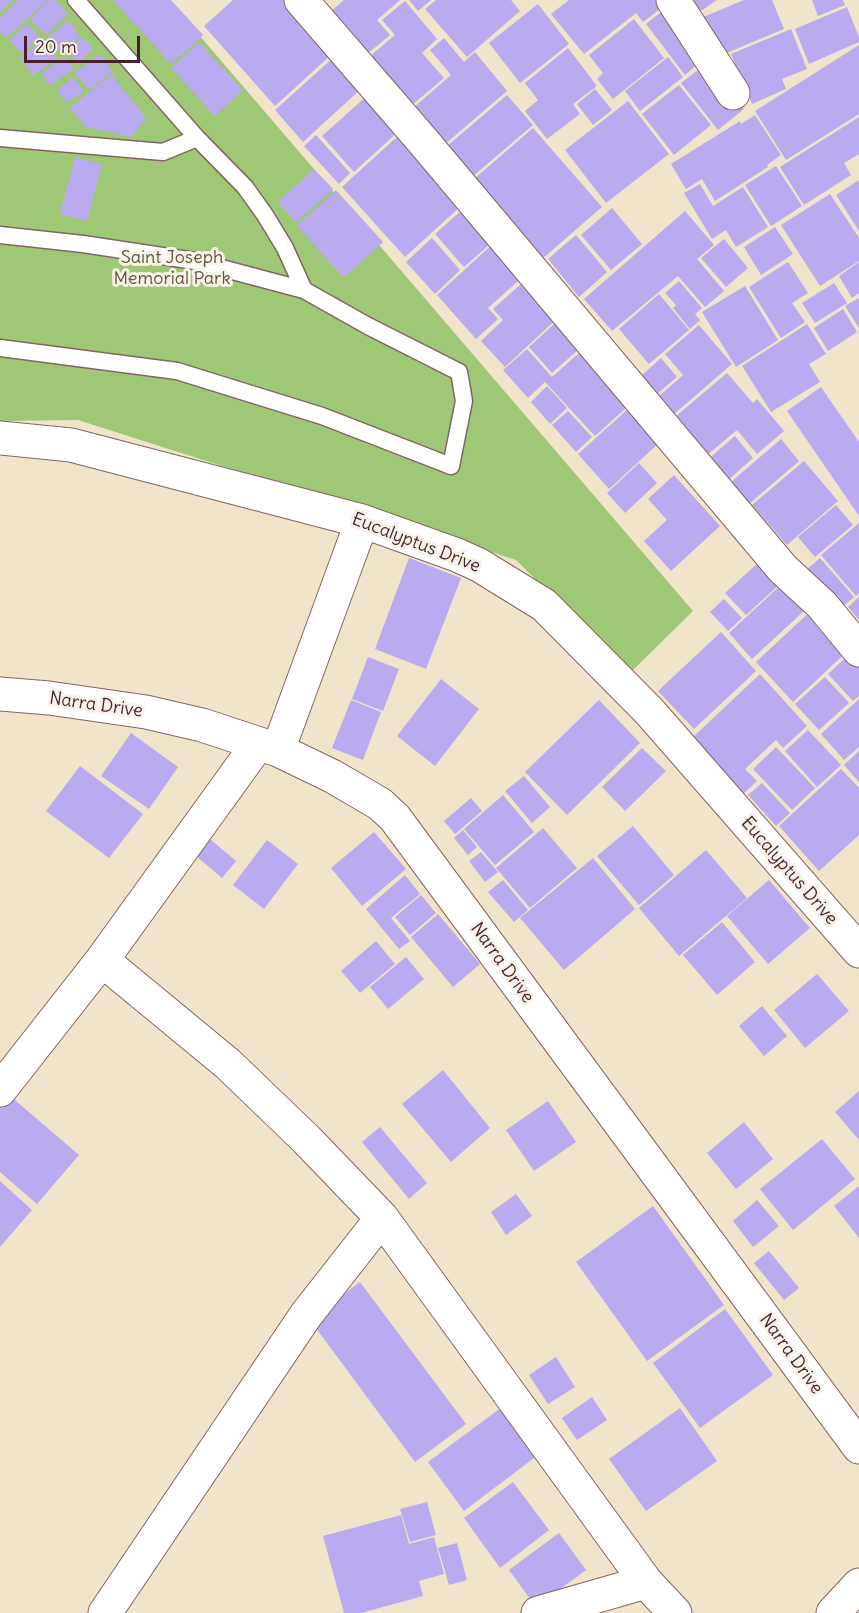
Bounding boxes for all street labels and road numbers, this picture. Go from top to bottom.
street label: Eucalyptus Drive [349,509,483,577]
street label: Narra Drive [48,688,144,722]
street label: Eucalyptus Drive [736,813,842,929]
street label: Narra Drive [466,919,538,1007]
street label: Narra Drive [755,1310,827,1398]

